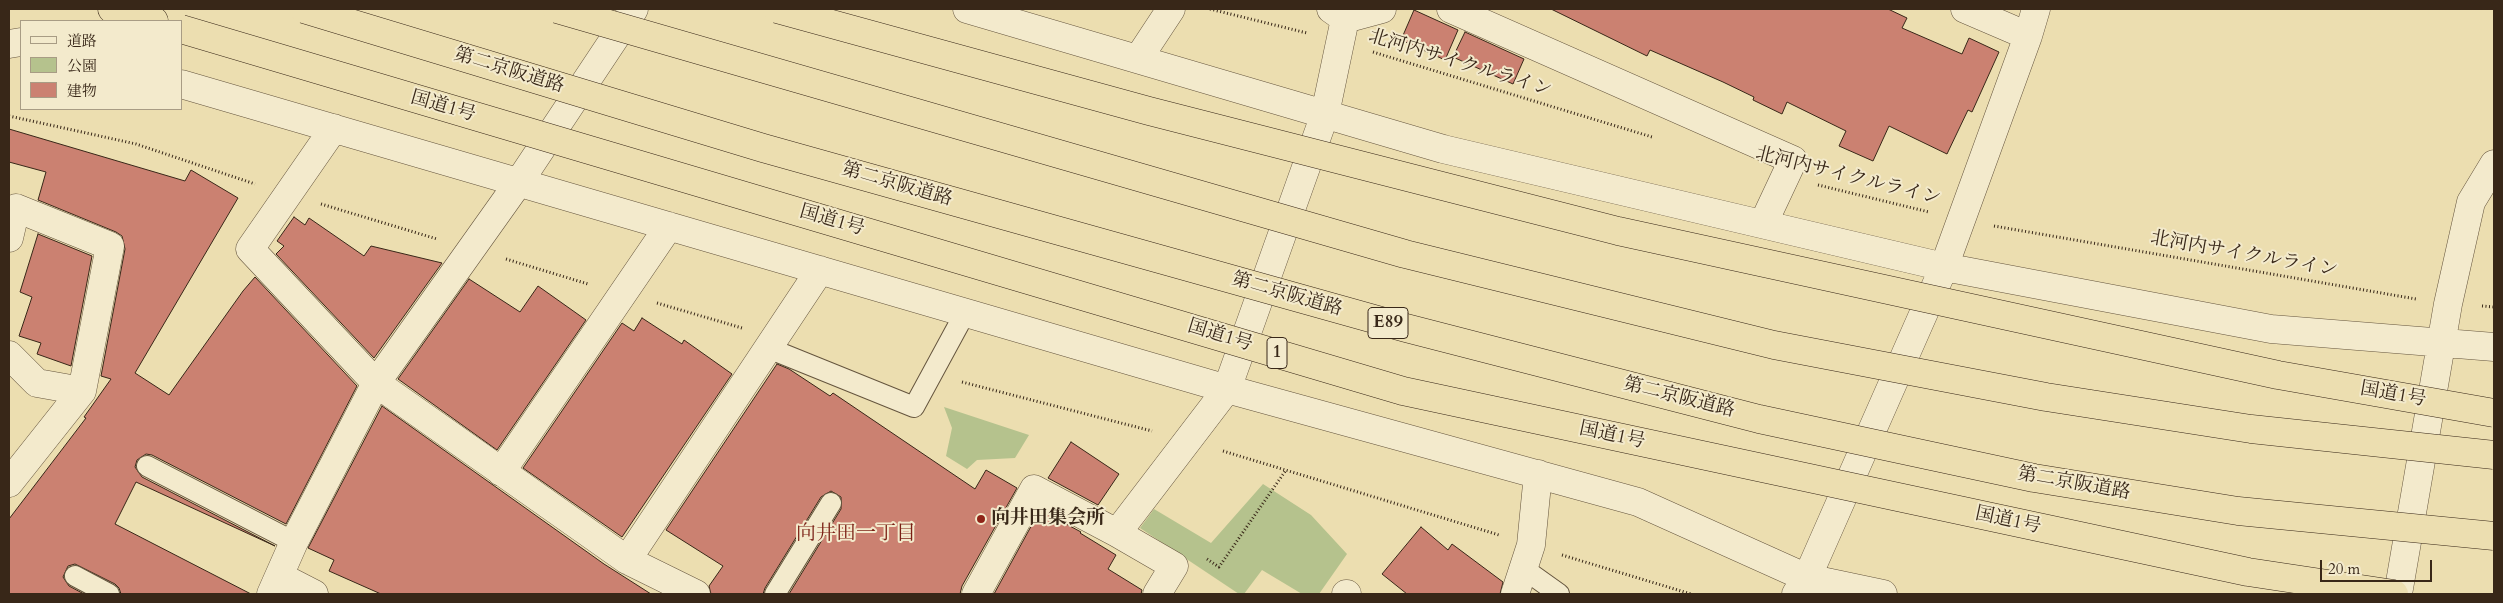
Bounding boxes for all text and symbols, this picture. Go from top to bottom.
legend [20,20,182,110]
street label: 北河内サイクルライン [1366,25,1554,103]
text: 道路 [67,31,97,51]
street label: 第二京阪道路 [451,43,567,99]
text: 公園 [67,56,97,76]
text: 建物 [67,81,97,101]
street label: 国道1号 [408,87,478,127]
street label: 北河内サイクルライン [1753,143,1943,211]
street label: 第二京阪道路 [839,158,955,212]
street label: 国道1号 [797,201,867,241]
street label: 北河内サイクルライン [2148,227,2340,283]
street label: 第二京阪道路 [1229,268,1345,322]
road number: E89 [1368,307,1408,338]
street label: 国道1号 [1185,315,1255,357]
road number: 1 [1267,338,1287,368]
street label: 第二京阪道路 [1621,373,1737,423]
street label: 国道1号 [2358,378,2428,412]
street label: 国道1号 [1577,418,1647,454]
street label: 第二京阪道路 [2016,463,2132,505]
street label: 国道1号 [1973,503,2043,539]
place label: 向井田集会所 [991,508,1105,530]
marker: 向井田集会所 [975,513,987,525]
district label: 向井田一丁目 [796,522,916,546]
scale bar [2323,550,2436,582]
text: 20 m [2328,559,2360,579]

